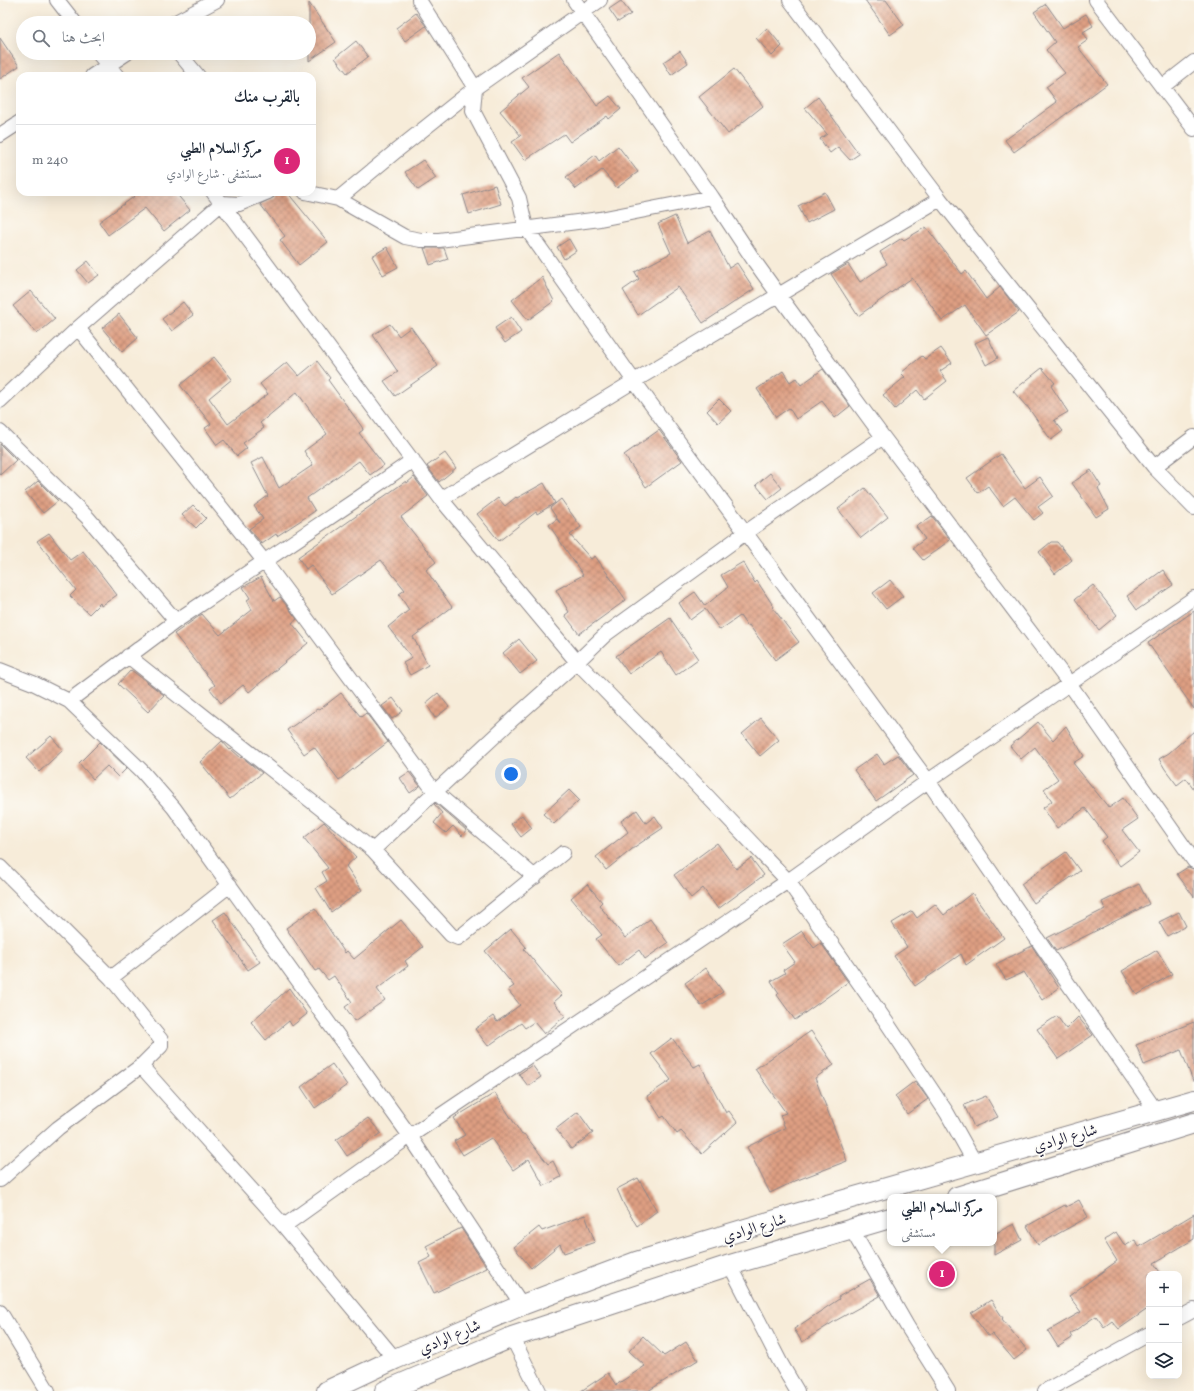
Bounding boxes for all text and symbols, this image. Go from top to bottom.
search box [16,16,316,60]
icon: search [30,27,52,49]
text: ابحث هنا [62,28,105,49]
text: بالقرب منك [234,86,300,109]
text: مركز السلام الطبي [180,139,262,160]
text: 240 m [32,152,68,170]
text: 1 [284,152,290,170]
text: مستشفى · شارع الوادي [166,166,262,184]
your location [501,764,521,784]
street label: شارع الوادي [1031,1119,1100,1160]
popup [887,1194,997,1246]
text: مركز السلام الطبي [901,1198,983,1219]
street label: شارع الوادي [720,1209,789,1250]
text: مستشفى [901,1225,936,1243]
pin: 1 [929,1259,955,1289]
map controls [1146,1271,1182,1379]
button: + [1146,1271,1182,1307]
button: − [1146,1307,1182,1343]
street label: شارع الوادي [415,1315,485,1362]
button: layers [1146,1343,1182,1379]

